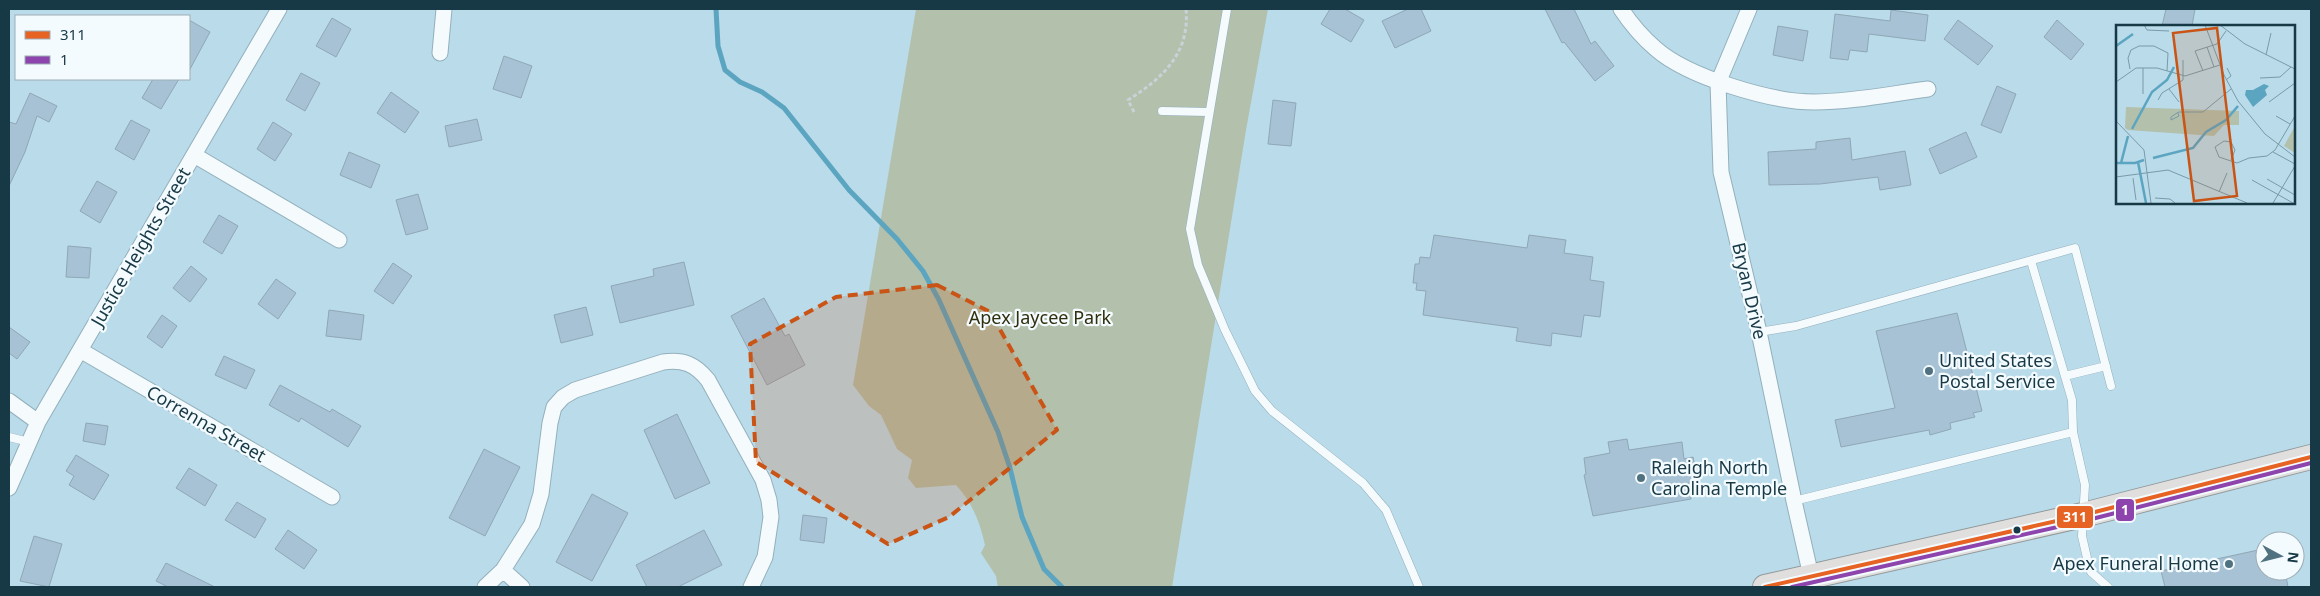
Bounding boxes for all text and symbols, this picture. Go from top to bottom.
legend [15,15,190,80]
text: 311 [60,24,86,44]
inset map [2116,25,2295,204]
text: 1 [60,49,69,69]
street label: Justice Heights Street [84,162,196,332]
street label: Bryan Drive [1727,240,1773,342]
park label: Apex Jaycee Park [969,305,1112,329]
place label: United States Postal Service [1939,348,2055,393]
marker: United States Postal Service [1923,365,1935,377]
street label: Correnna Street [142,379,271,467]
place label: Raleigh North Carolina Temple [1651,455,1787,500]
marker: Raleigh North Carolina Temple [1635,472,1647,484]
line badge: 1 [2115,498,2135,522]
text: 1 [2121,500,2129,519]
line badge: 311 [2056,505,2094,529]
text: 311 [2063,507,2087,526]
unlabelled marker [2012,525,2022,535]
north arrow [2255,531,2305,581]
place label: Apex Funeral Home [2053,551,2219,575]
text: N [2283,551,2304,564]
marker: Apex Funeral Home [2223,558,2235,570]

